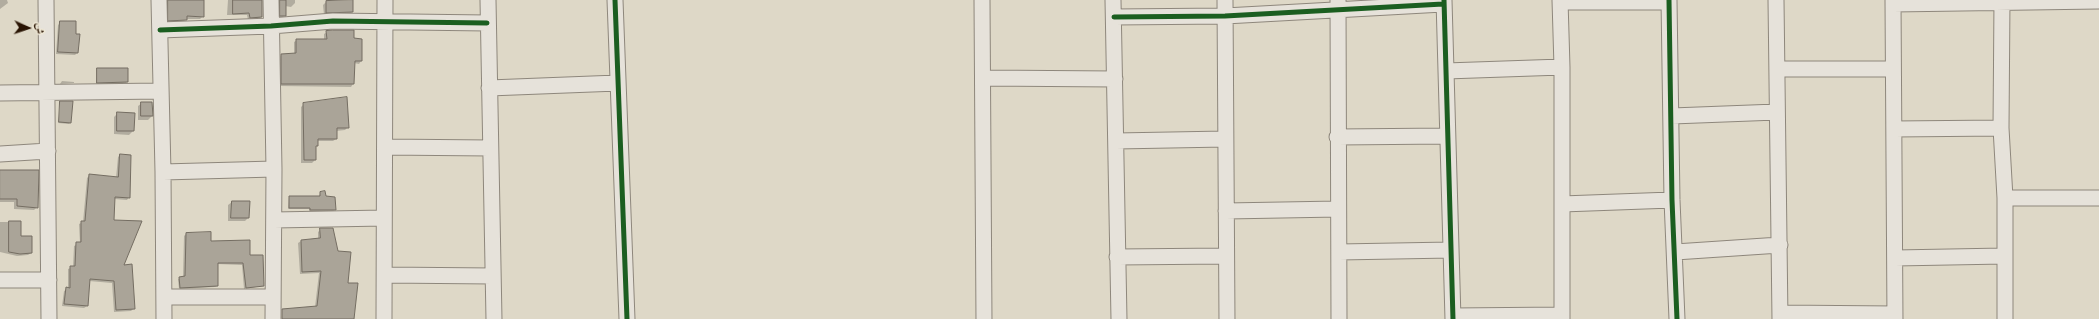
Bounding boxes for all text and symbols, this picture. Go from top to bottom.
north arrow [8,8,48,48]
text: ش [33,23,47,34]

